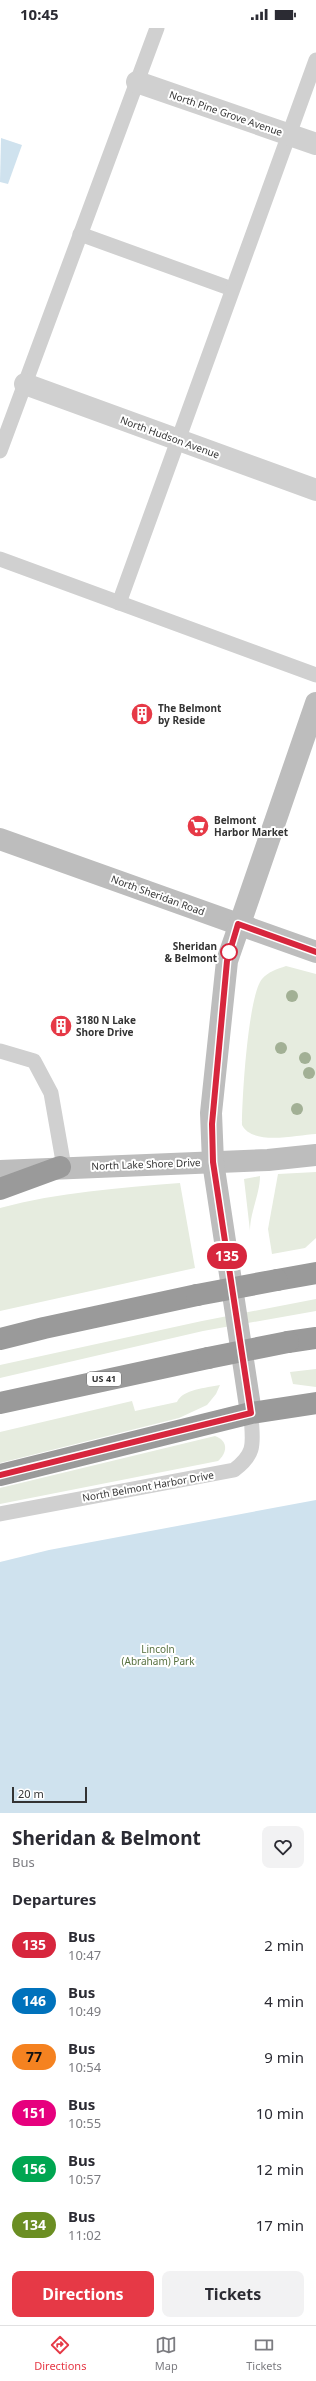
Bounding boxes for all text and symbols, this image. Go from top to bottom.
text: 10:45 [20,4,59,24]
street label: North Pine Grove Avenue [168,87,285,139]
street label: North Hudson Avenue [118,413,222,462]
building icon: The Belmont by Reside [129,701,155,727]
place label: The Belmont by Reside [158,701,222,727]
supermarket icon: Belmont Harbor Market [185,813,211,839]
place label: Belmont Harbor Market [214,813,289,839]
street label: North Sheridan Road [109,872,207,918]
place label: Sheridan & Belmont [164,939,218,965]
marker: Sheridan & Belmont [220,943,238,961]
building icon: 3180 N Lake Shore Drive [48,1013,74,1039]
place label: 3180 N Lake Shore Drive [76,1013,136,1039]
street label: North Lake Shore Drive [91,1155,201,1173]
line badge: 135 [204,1243,250,1269]
text: 135 [215,1246,239,1265]
road number: US 41 [87,1372,121,1386]
street label: North Belmont Harbor Drive [81,1467,215,1504]
park label: Lincoln (Abraham) Park [122,1642,195,1668]
scale bar [12,1785,87,1804]
text: 20 m [18,1786,44,1801]
text: Sheridan & Belmont [12,1825,201,1851]
button: heart [262,1826,304,1868]
text: Bus [12,1853,35,1871]
text: Departures [12,1889,96,1909]
text: Bus [68,1926,95,1946]
text: 135 [22,1935,46,1954]
text: 2 min [264,1935,304,1955]
text: 10:47 [68,1946,101,1964]
text: Bus [68,1982,95,2002]
text: 146 [22,1991,46,2010]
text: 4 min [264,1991,304,2011]
text: 10:49 [68,2002,101,2020]
text: Bus [68,2038,95,2058]
text: 77 [26,2047,42,2066]
text: 9 min [264,2047,304,2067]
text: 10:54 [68,2058,101,2076]
text: Bus [68,2094,95,2114]
text: 151 [22,2103,46,2122]
text: 10 min [256,2103,304,2123]
text: 10:55 [68,2114,101,2132]
text: Bus [68,2150,95,2170]
text: 156 [22,2159,46,2178]
text: 12 min [256,2159,304,2179]
text: 10:57 [68,2170,101,2188]
text: Bus [68,2206,95,2226]
text: 134 [22,2215,46,2234]
text: 17 min [256,2215,304,2235]
text: 11:02 [68,2226,101,2244]
button: Directions [12,2271,154,2317]
button: Tickets [162,2271,304,2317]
tab: Directions [34,2334,86,2373]
tab: Map [155,2334,178,2373]
tab: Tickets [246,2334,282,2373]

